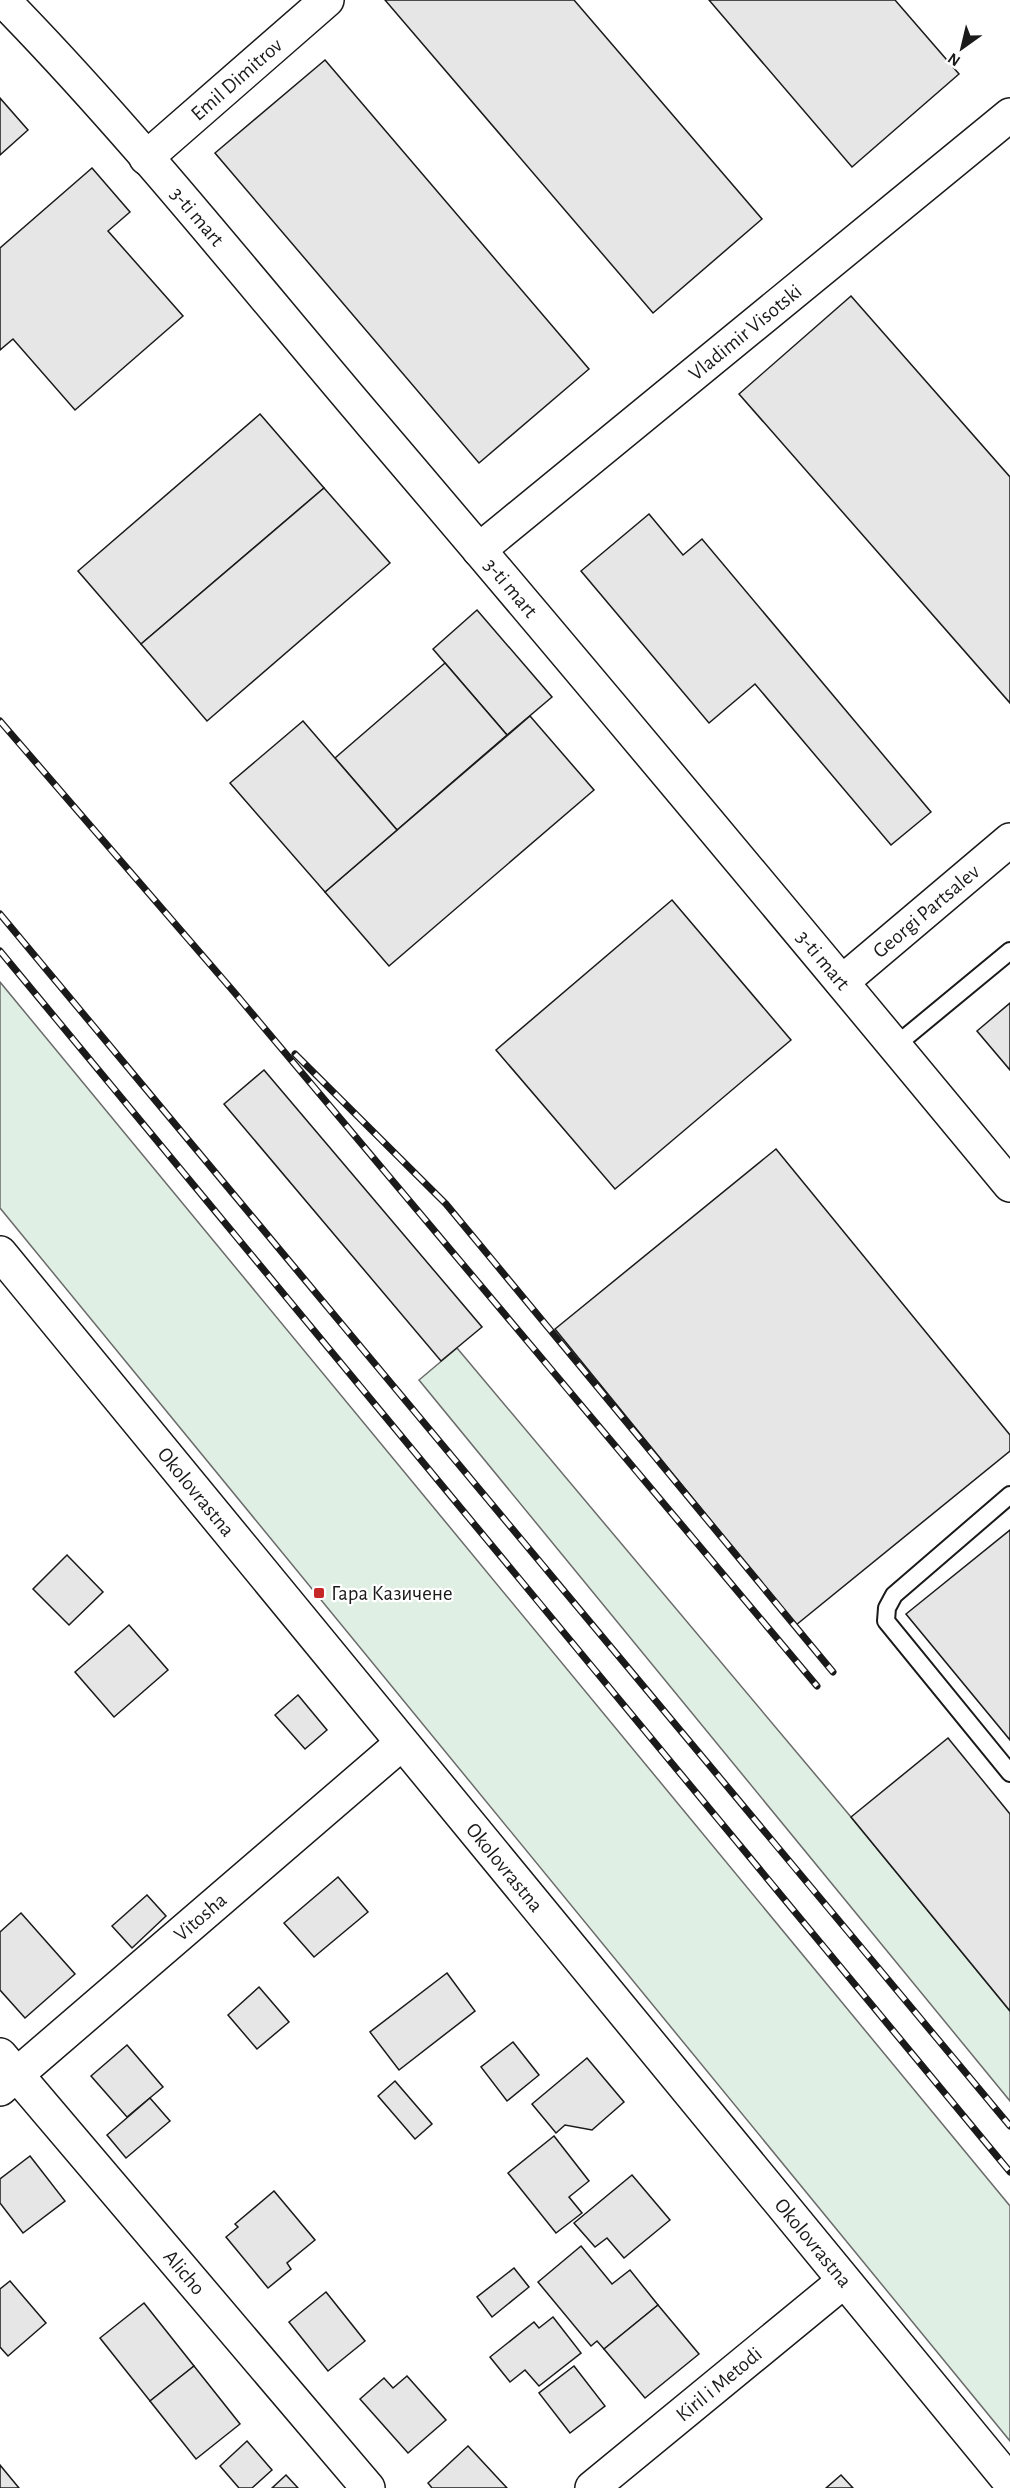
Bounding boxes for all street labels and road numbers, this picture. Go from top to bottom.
street label: Emil Dimitrov [187,34,286,124]
street label: 3-ti mart [167,183,228,250]
street label: Vladimir Visotski [685,280,805,384]
street label: 3-ti mart [480,554,542,622]
street label: Georgi Partsalev [869,860,983,962]
street label: 3-ti mart [793,926,854,994]
street label: Okolovrastna [154,1443,239,1540]
street label: Okolovrastna [462,1819,547,1916]
street label: Vitosha [170,1888,231,1945]
street label: Okolovrastna [771,2194,856,2291]
street label: Alicho [160,2246,209,2299]
street label: Kiril i Metodi [672,2343,766,2425]

